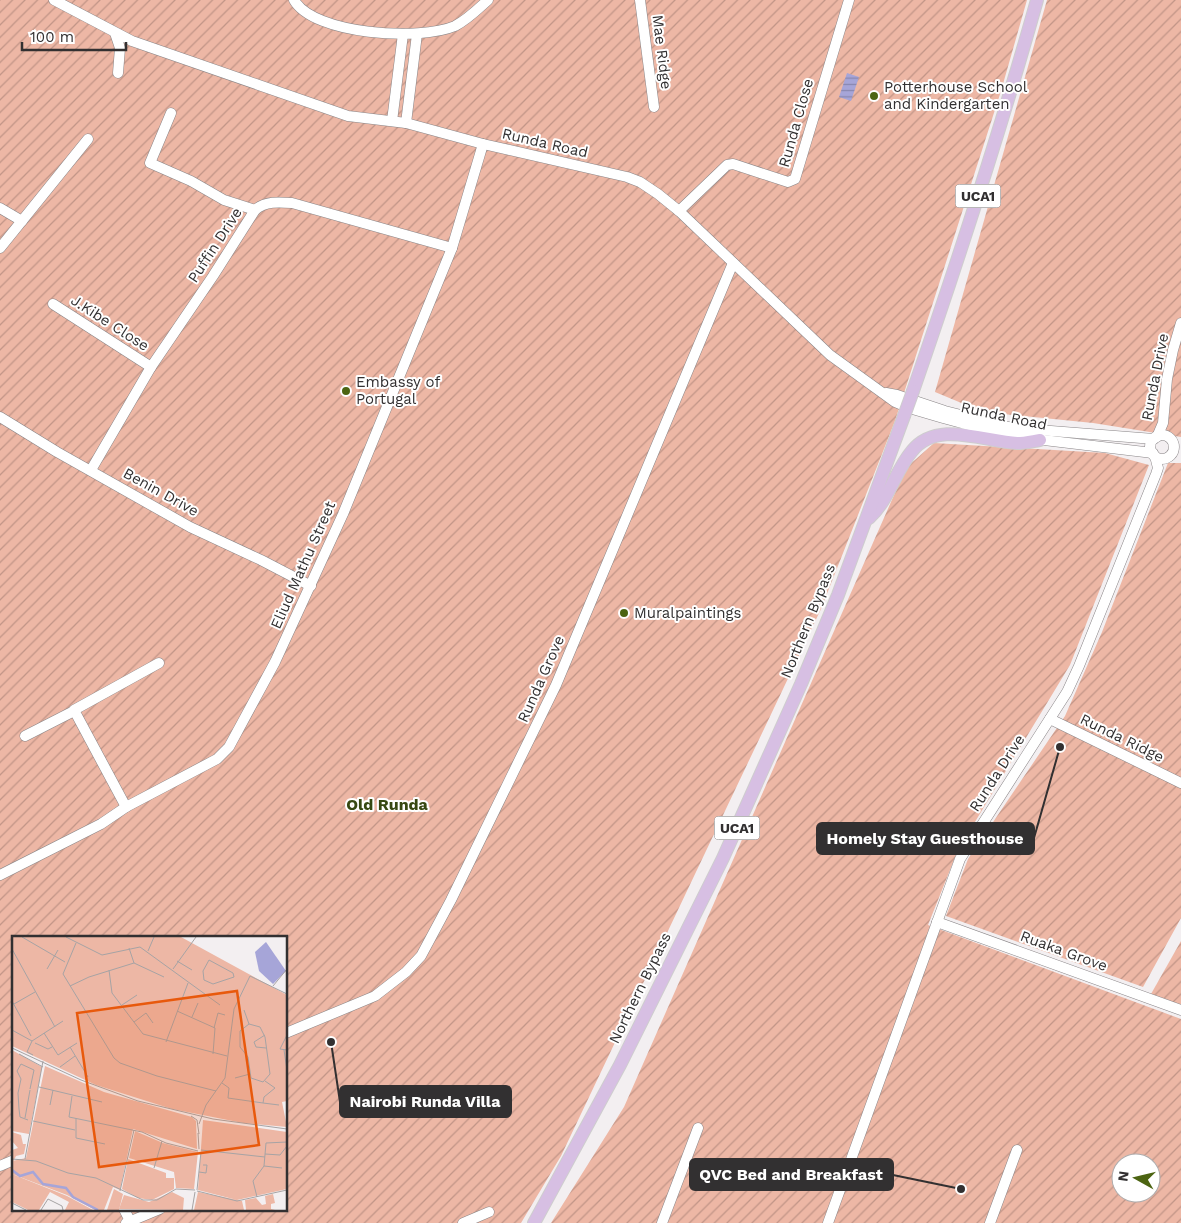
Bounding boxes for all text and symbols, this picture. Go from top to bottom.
street label: Mae Ridge [649,14,675,90]
scale bar [22,20,126,52]
text: 100 m [30,28,74,46]
street label: Runda Close [775,77,817,169]
place label: Potterhouse School and Kindergarten [884,78,1028,113]
marker: Potterhouse School and Kindergarten [868,90,880,102]
street label: Runda Road [500,124,590,162]
road number: UCA1 [956,185,1000,208]
street label: Puffin Drive [184,204,246,286]
street label: J.Kibe Close [68,291,152,355]
street label: Runda Drive [1138,332,1172,422]
place label: Embassy of Portugal [356,373,440,408]
marker: Embassy of Portugal [340,385,352,397]
street label: Runda Road [959,398,1049,434]
street label: Benin Drive [120,464,202,520]
street label: Eliud Mathu Street [267,498,340,632]
street label: Northern Bypass [777,561,839,681]
place label: Muralpaintings [634,604,742,622]
marker: Muralpaintings [618,607,630,619]
street label: Runda Grove [514,633,568,725]
street label: Runda Ridge [1077,710,1167,766]
street label: Runda Drive [965,731,1029,815]
district label: Old Runda [346,795,429,814]
road number: UCA1 [714,816,760,840]
callout: Homely Stay Guesthouse [817,823,1034,854]
text: Homely Stay Guesthouse [827,829,1023,848]
street label: Ruaka Grove [1018,927,1110,975]
street label: Northern Bypass [605,929,675,1047]
inset map [12,936,288,1210]
callout: Nairobi Runda Villa [340,1086,511,1117]
text: Nairobi Runda Villa [350,1092,501,1111]
north arrow [1111,1153,1161,1203]
callout: QVC Bed and Breakfast [690,1159,893,1190]
text: QVC Bed and Breakfast [699,1165,883,1184]
text: N [1114,1170,1132,1182]

